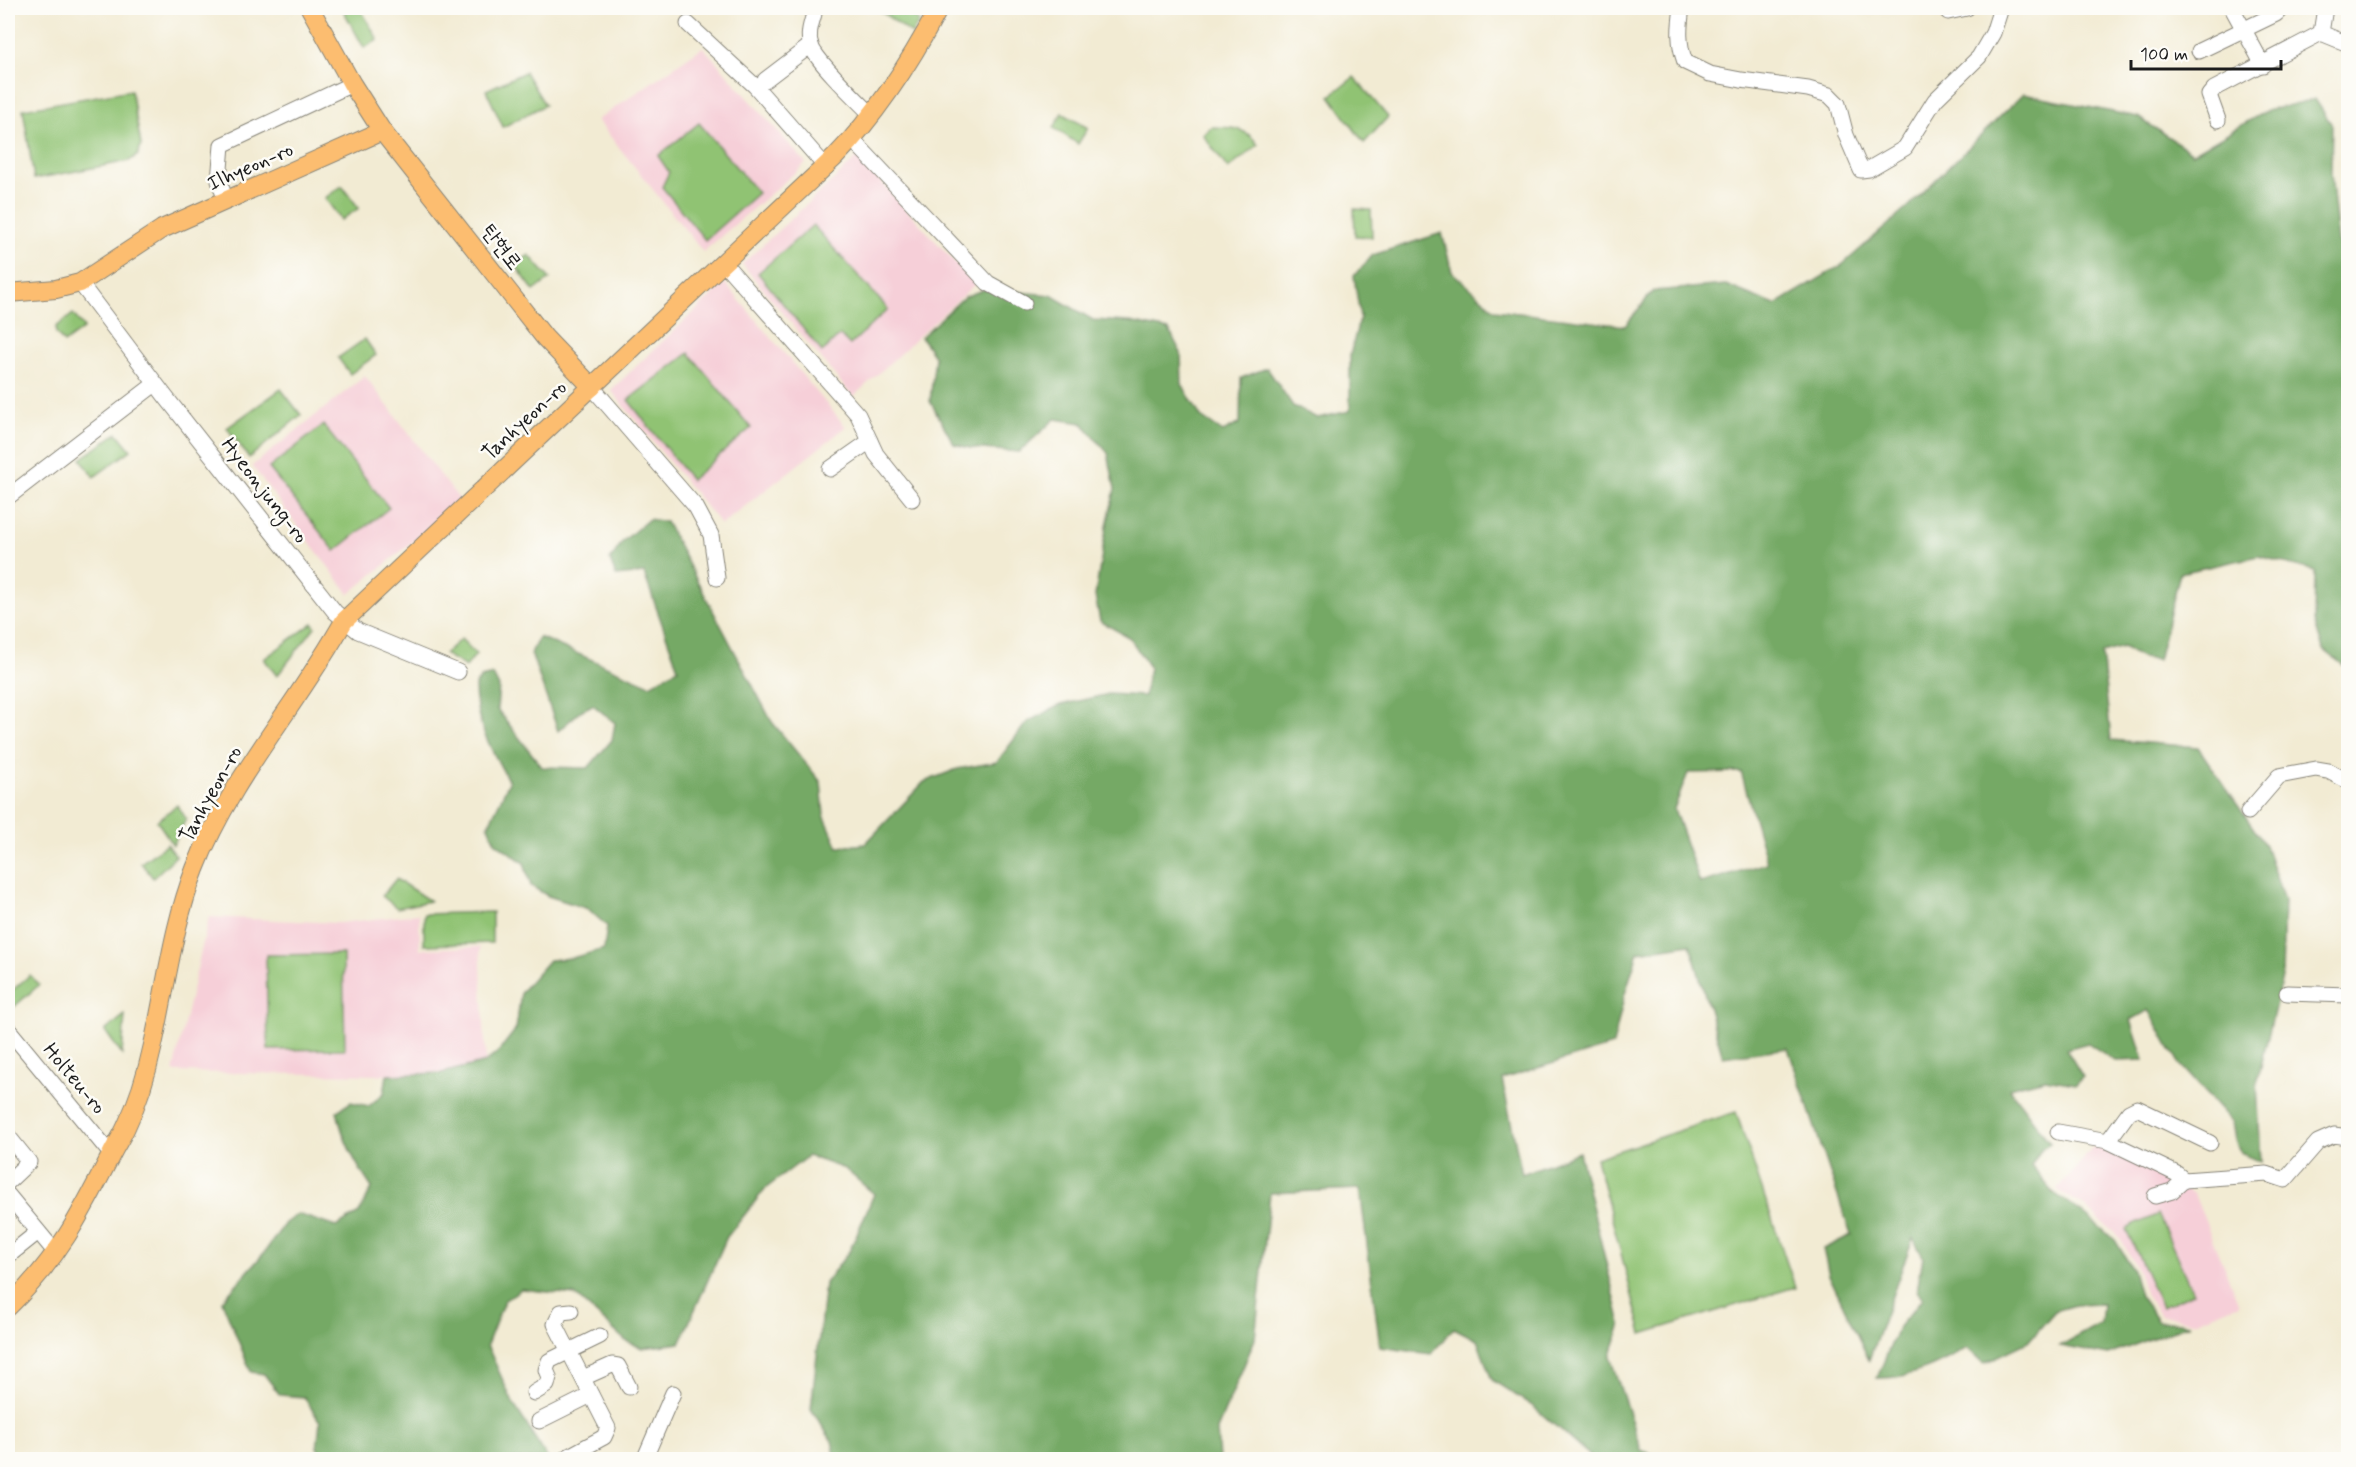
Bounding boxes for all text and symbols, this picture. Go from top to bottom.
scale bar [2131,33,2281,71]
text: 100 m [2140,43,2188,67]
street label: Ilhyeon-ro [203,136,298,198]
street label: 탄현로 [475,219,528,276]
street label: Tanhyeon-ro [476,374,573,467]
street label: Hyeonjung-ro [213,432,314,550]
street label: Tanhyeon-ro [173,741,249,848]
street label: Holteu-ro [36,1037,112,1120]

